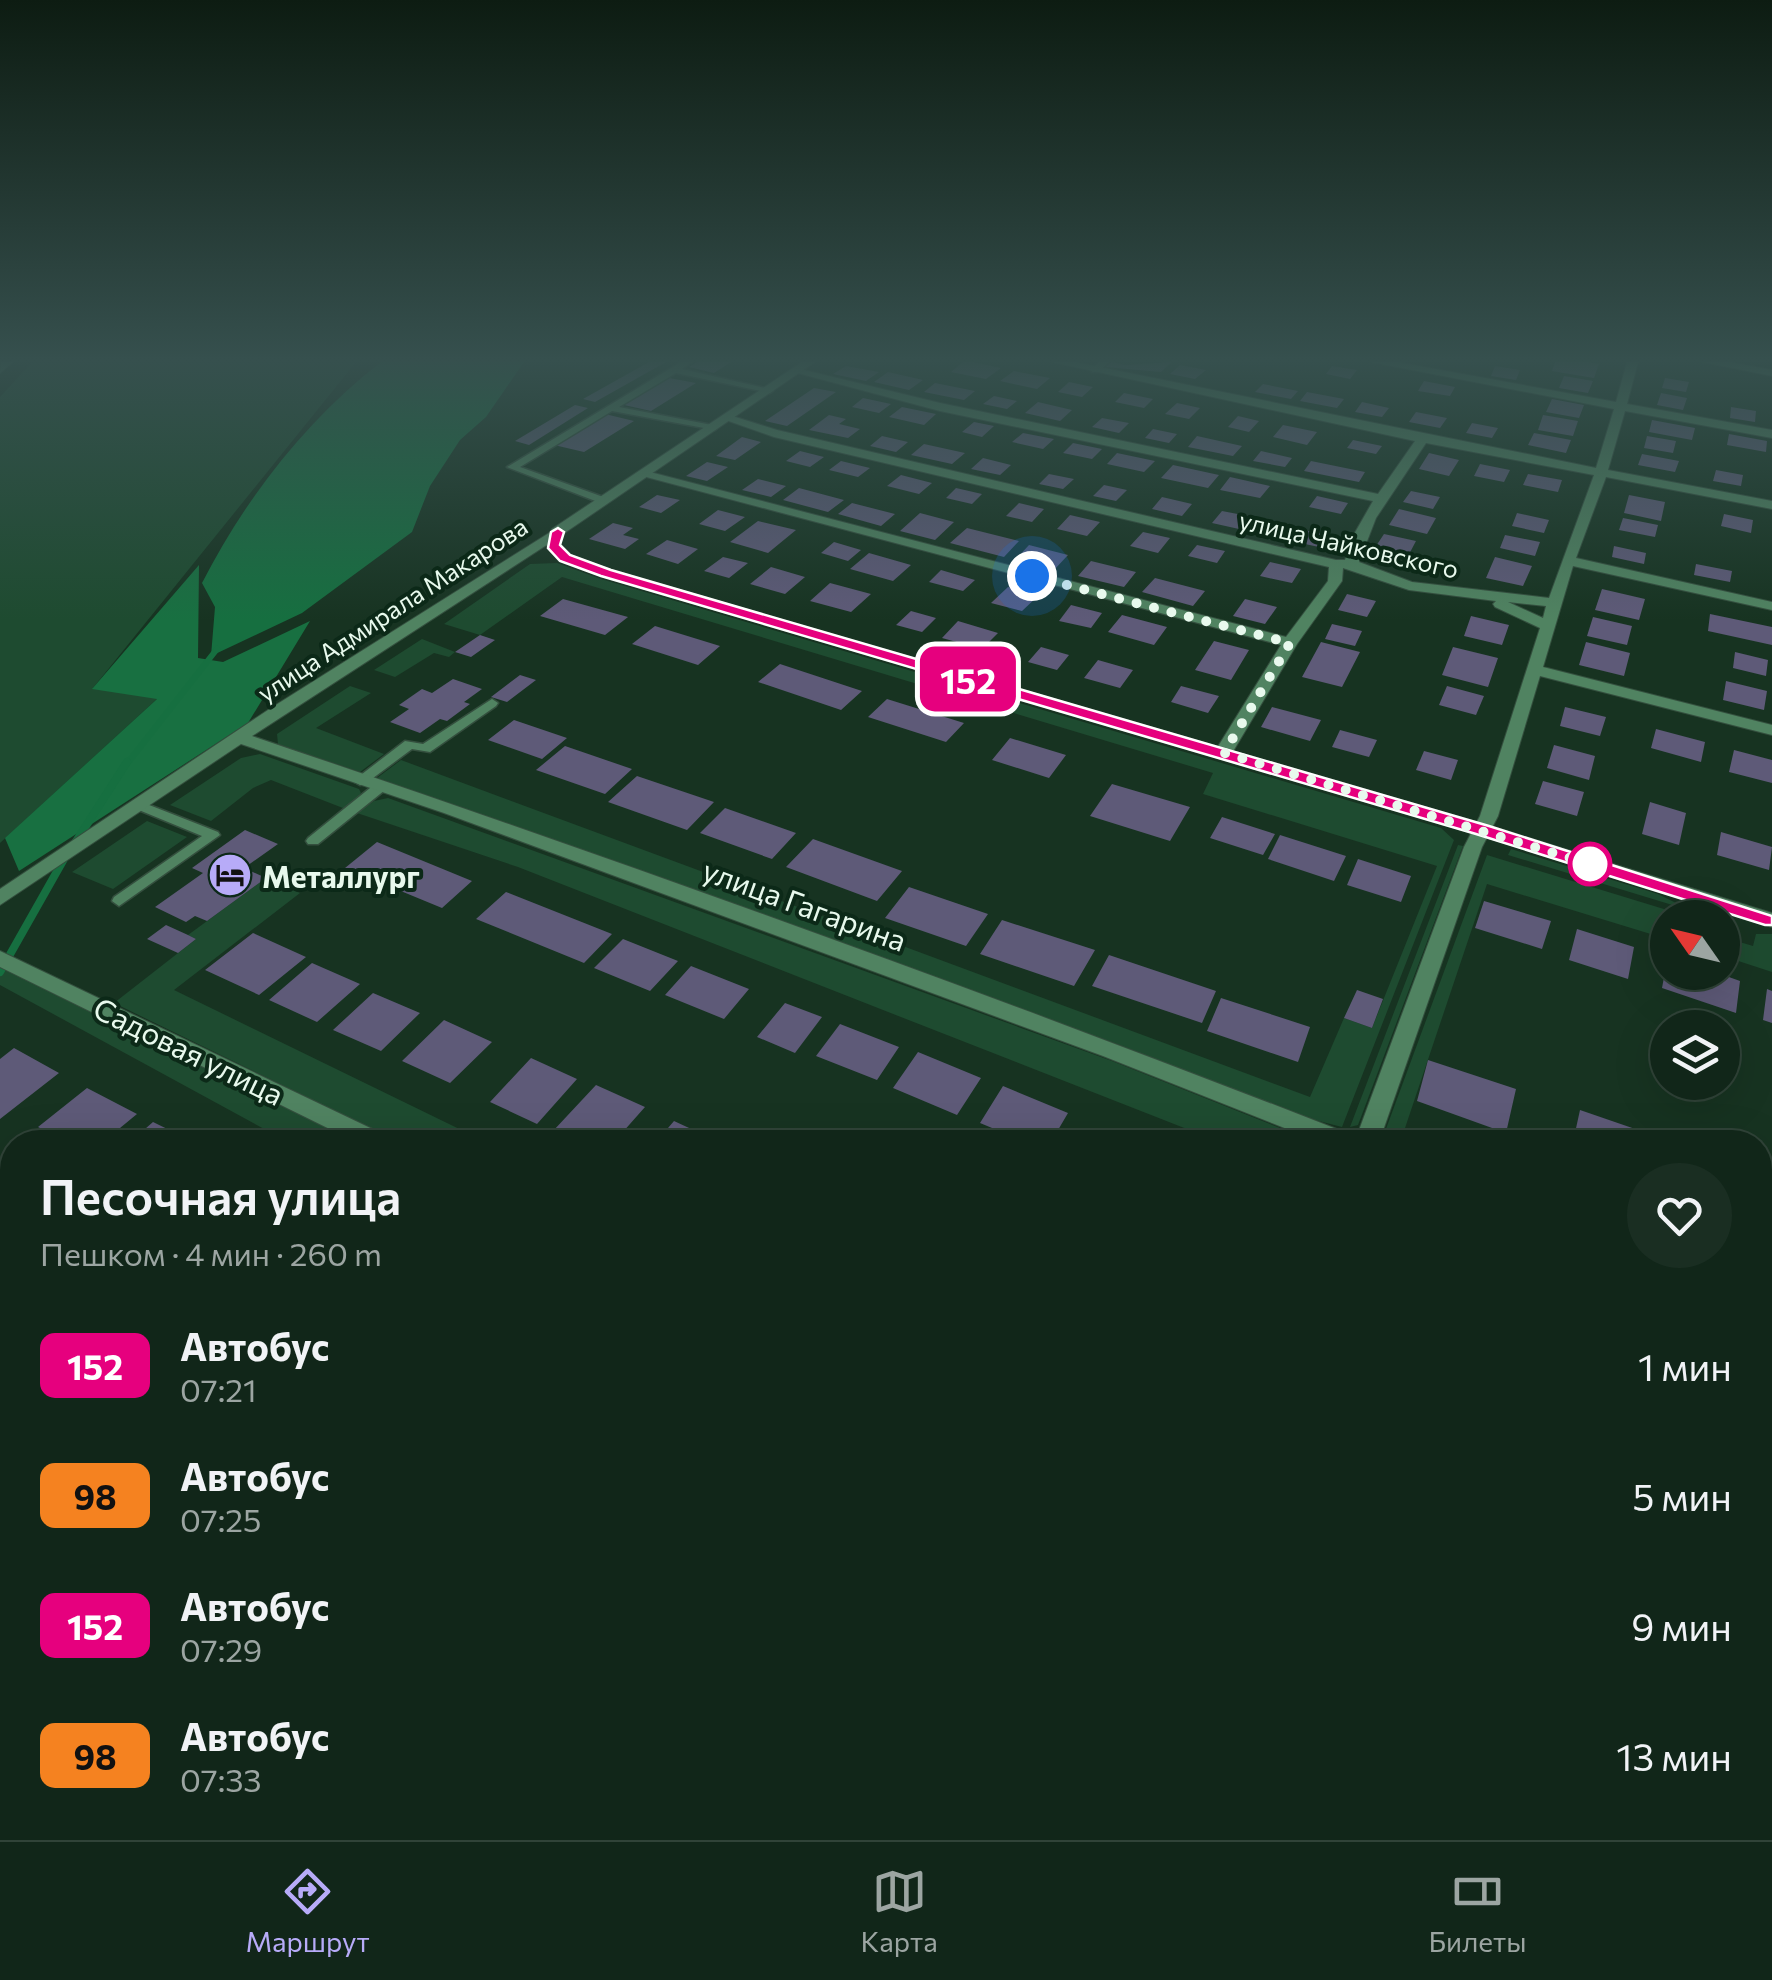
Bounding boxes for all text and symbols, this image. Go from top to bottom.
street label: улица Чайковского [1236,504,1462,584]
street label: улица Адмирала Макарова [251,510,533,708]
your location [1007,551,1057,601]
line badge: 152 [910,646,1026,712]
text: 152 [940,658,996,701]
unlabelled marker [1569,843,1611,885]
street label: улица Гагарина [698,850,912,958]
hotel icon: Металлург [207,852,253,898]
place label: Металлург [262,857,420,894]
north arrow [1650,900,1740,990]
map controls [1650,900,1740,1100]
street label: Садовая улица [88,988,290,1112]
button: layers [1650,1010,1740,1100]
button: heart [1627,1163,1732,1268]
text: Песочная улица [40,1166,401,1225]
text: Пешком · 4 мин · 260 m [40,1233,382,1273]
text: Автобус [180,1322,330,1369]
text: 1 мин [1638,1342,1732,1389]
text: 152 [67,1344,123,1387]
text: 07:21 [180,1369,257,1409]
text: Автобус [180,1452,330,1499]
text: 5 мин [1632,1472,1732,1519]
text: 98 [73,1474,117,1517]
text: 07:25 [180,1499,261,1539]
text: Автобус [180,1582,330,1629]
text: 9 мин [1631,1602,1732,1649]
text: 152 [67,1604,123,1647]
text: 07:29 [180,1629,262,1669]
text: Автобус [180,1712,330,1759]
text: 13 мин [1616,1732,1732,1779]
text: 98 [73,1734,117,1777]
text: 07:33 [180,1759,262,1799]
tab: Маршрут [245,1864,370,1958]
tab: Карта [861,1864,938,1958]
tab: Билеты [1429,1864,1527,1958]

